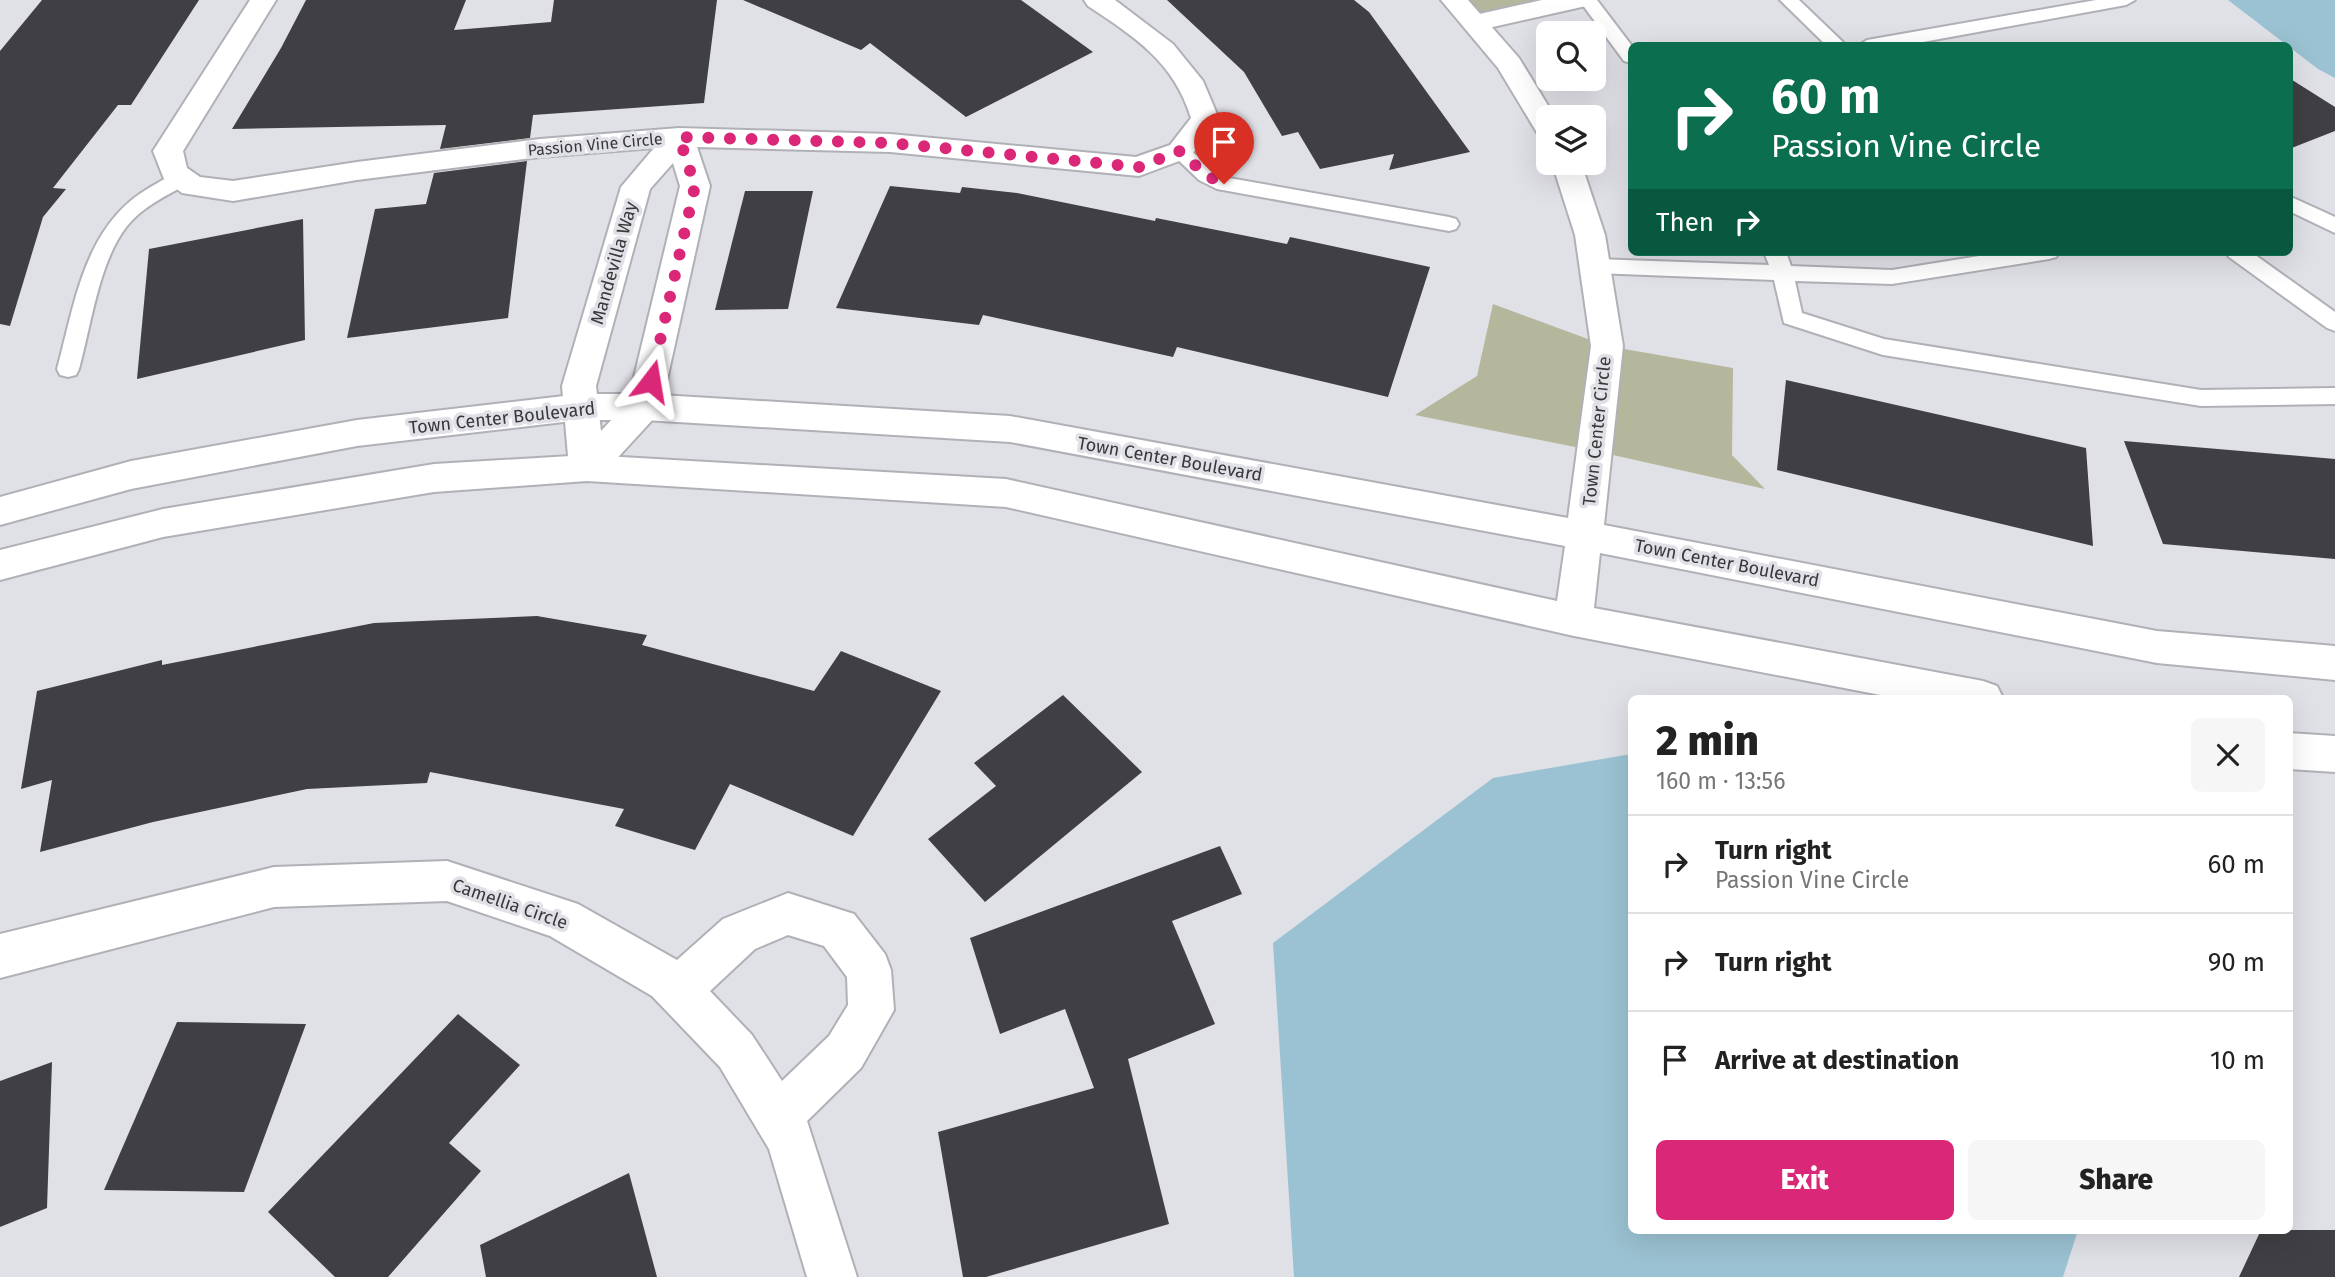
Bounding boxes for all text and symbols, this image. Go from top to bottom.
map controls [1536,21,1606,175]
button: search [1536,21,1606,91]
text: 60 m [1771,67,1880,126]
icon: right [1656,70,1747,161]
button: layers [1536,105,1606,175]
pin [1194,112,1254,184]
icon: arrive [1205,123,1243,161]
text: Passion Vine Circle [1771,127,2041,165]
street label: Passion Vine Circle [527,129,663,160]
street label: Mandevilla Way [586,199,642,327]
icon: right [1728,203,1766,241]
text: Then [1656,207,1714,238]
position arrow [614,344,688,418]
street label: Town Center Circle [1578,355,1616,507]
street label: Town Center Boulevard [408,397,596,439]
street label: Town Center Boulevard [1076,432,1264,486]
street label: Town Center Boulevard [1633,534,1821,592]
text: 2 min [1656,716,1759,766]
button: close [2191,718,2265,792]
text: 160 m · 13:56 [1656,767,1785,795]
text: Turn right [1715,835,1832,866]
icon: right [1656,845,1694,883]
text: 60 m [2207,849,2265,880]
text: Passion Vine Circle [1715,866,1909,894]
street label: Camellia Circle [450,874,570,934]
icon: right [1656,943,1694,981]
text: Turn right [1715,947,1832,978]
text: 90 m [2208,947,2265,978]
icon: arrive [1656,1041,1694,1079]
text: Arrive at destination [1715,1045,1959,1076]
text: 10 m [2210,1045,2265,1076]
button: Exit [1656,1140,1954,1220]
button: Share [1968,1140,2265,1220]

